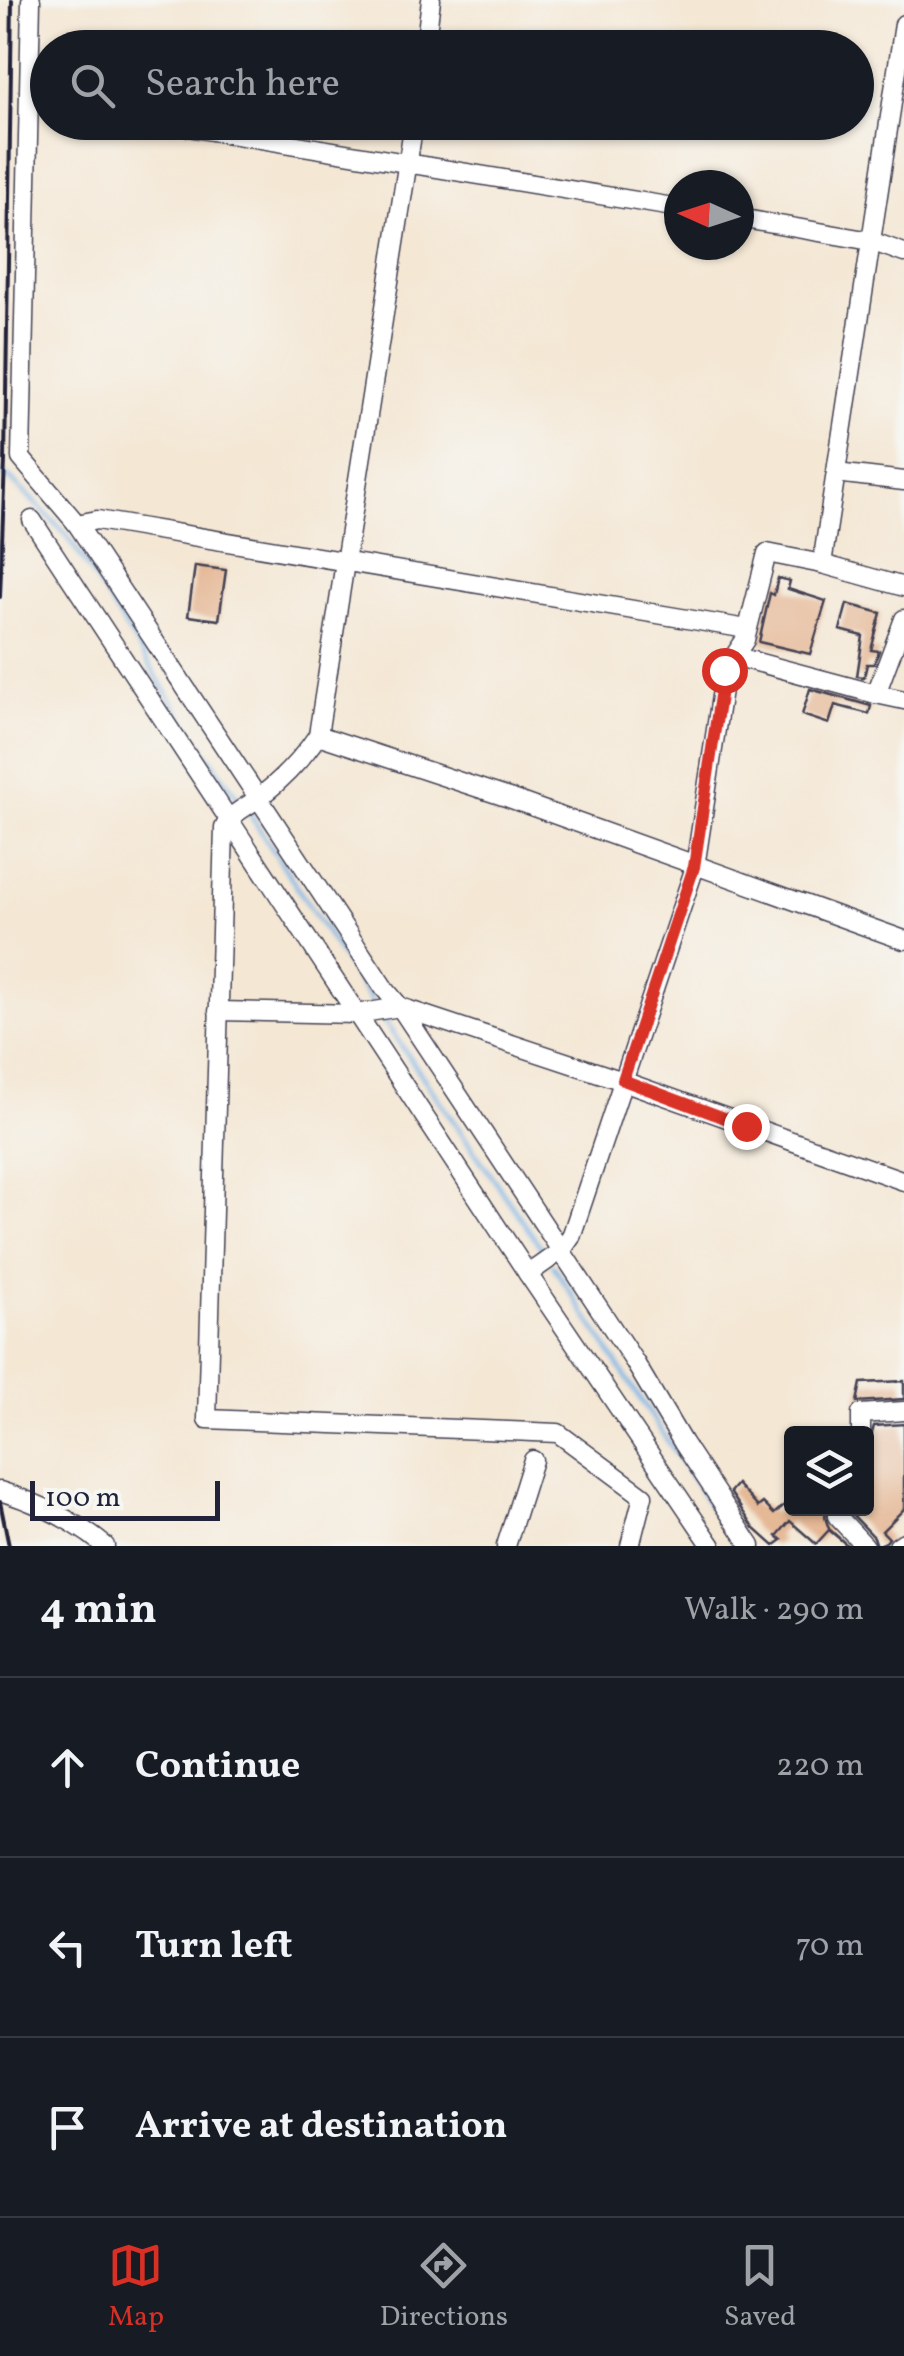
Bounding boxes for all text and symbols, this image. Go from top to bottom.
search box [30,30,874,140]
icon: search [65,58,120,113]
text: Search here [145,59,340,112]
north arrow [664,170,754,260]
route start [702,648,748,694]
route end [724,1104,770,1150]
map controls [784,1426,874,1516]
button: layers [784,1426,874,1516]
scale bar [30,1476,220,1520]
text: 100 m [45,1479,120,1518]
text: 4 min [40,1582,157,1641]
text: Walk · 290 m [684,1589,864,1633]
icon: ahead [40,1740,95,1795]
text: Continue [135,1741,300,1794]
text: 220 m [776,1745,864,1789]
icon: left [40,1920,95,1975]
text: Turn left [135,1921,292,1974]
text: 70 m [796,1925,864,1969]
icon: arrive [40,2100,95,2155]
text: Arrive at destination [135,2101,508,2154]
tab: Map [108,2238,164,2337]
tab: Directions [380,2238,508,2337]
tab: Saved [724,2238,796,2337]

